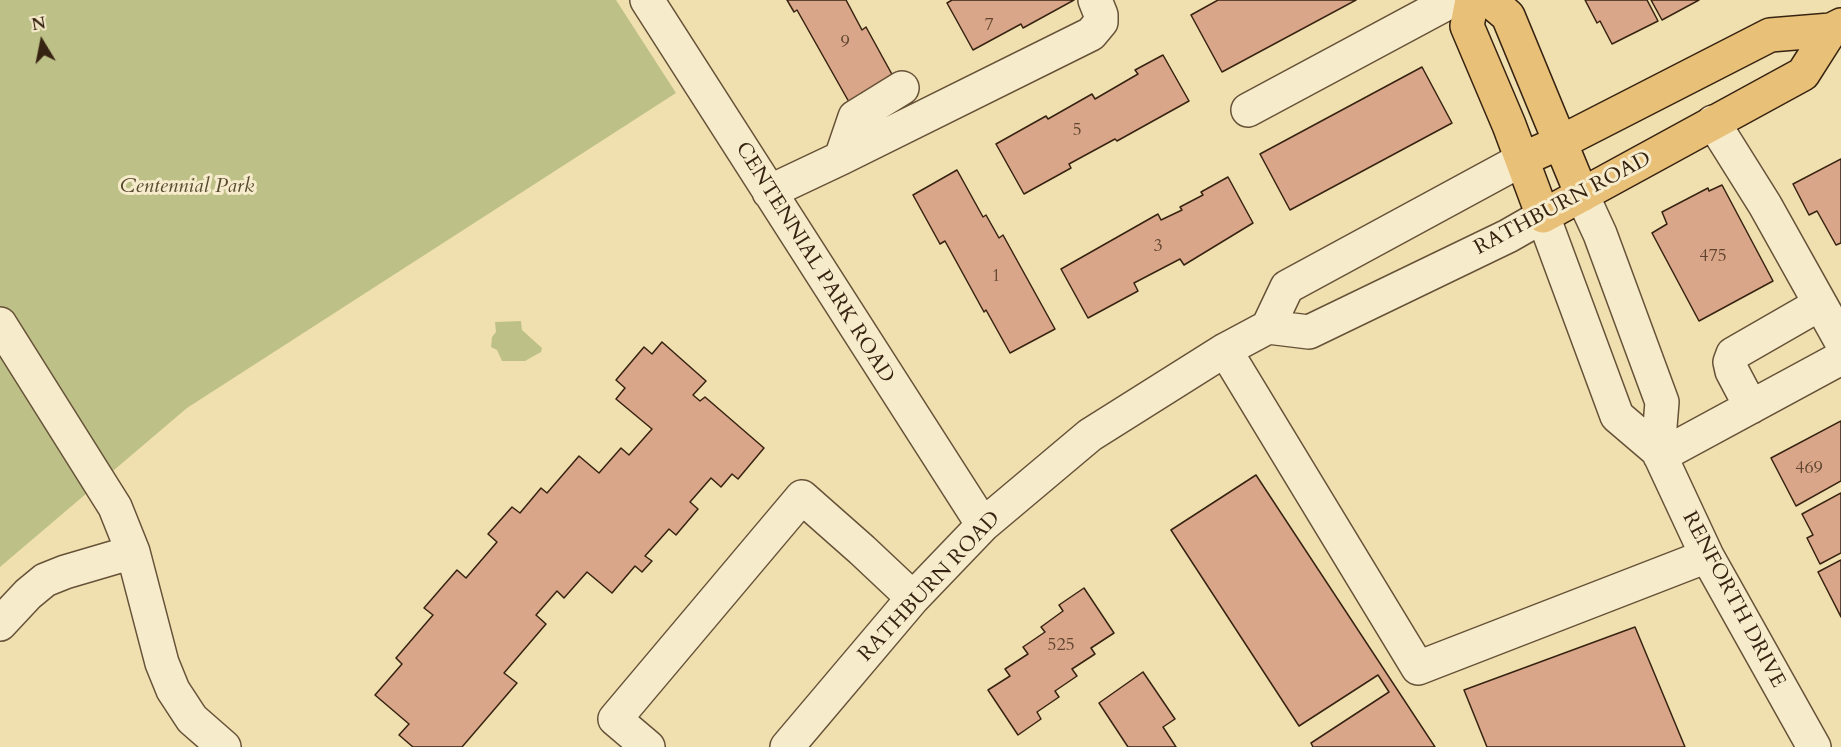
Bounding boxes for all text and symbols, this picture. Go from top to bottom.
north arrow [12,12,72,72]
text: N [30,12,48,36]
house number: 7 [984,15,994,37]
house number: 9 [840,32,850,54]
house number: 5 [1072,120,1082,142]
street label: CENTENNIAL PARK ROAD [729,138,899,388]
street label: RATHBURN ROAD [1470,147,1656,261]
park label: Centennial Park [120,174,254,200]
house number: 3 [1153,236,1163,258]
house number: 475 [1699,246,1727,268]
house number: 1 [991,266,1001,288]
house number: 469 [1795,458,1823,480]
street label: RATHBURN ROAD [854,506,1006,668]
street label: RENFORTH DRIVE [1676,508,1790,692]
house number: 525 [1047,635,1075,657]

